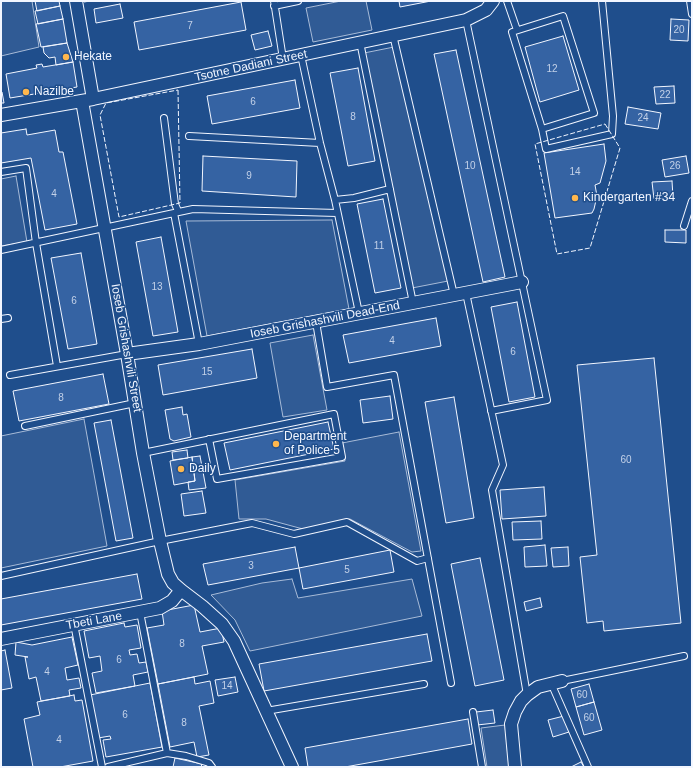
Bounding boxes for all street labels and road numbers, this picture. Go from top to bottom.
street label: Tsotne Dadiani Street [193,47,309,85]
street label: Ioseb Grishashvili Street [108,283,144,413]
street label: Ioseb Grishashvili Dead-End [249,298,401,342]
street label: Tbeti Lane [65,609,123,633]

